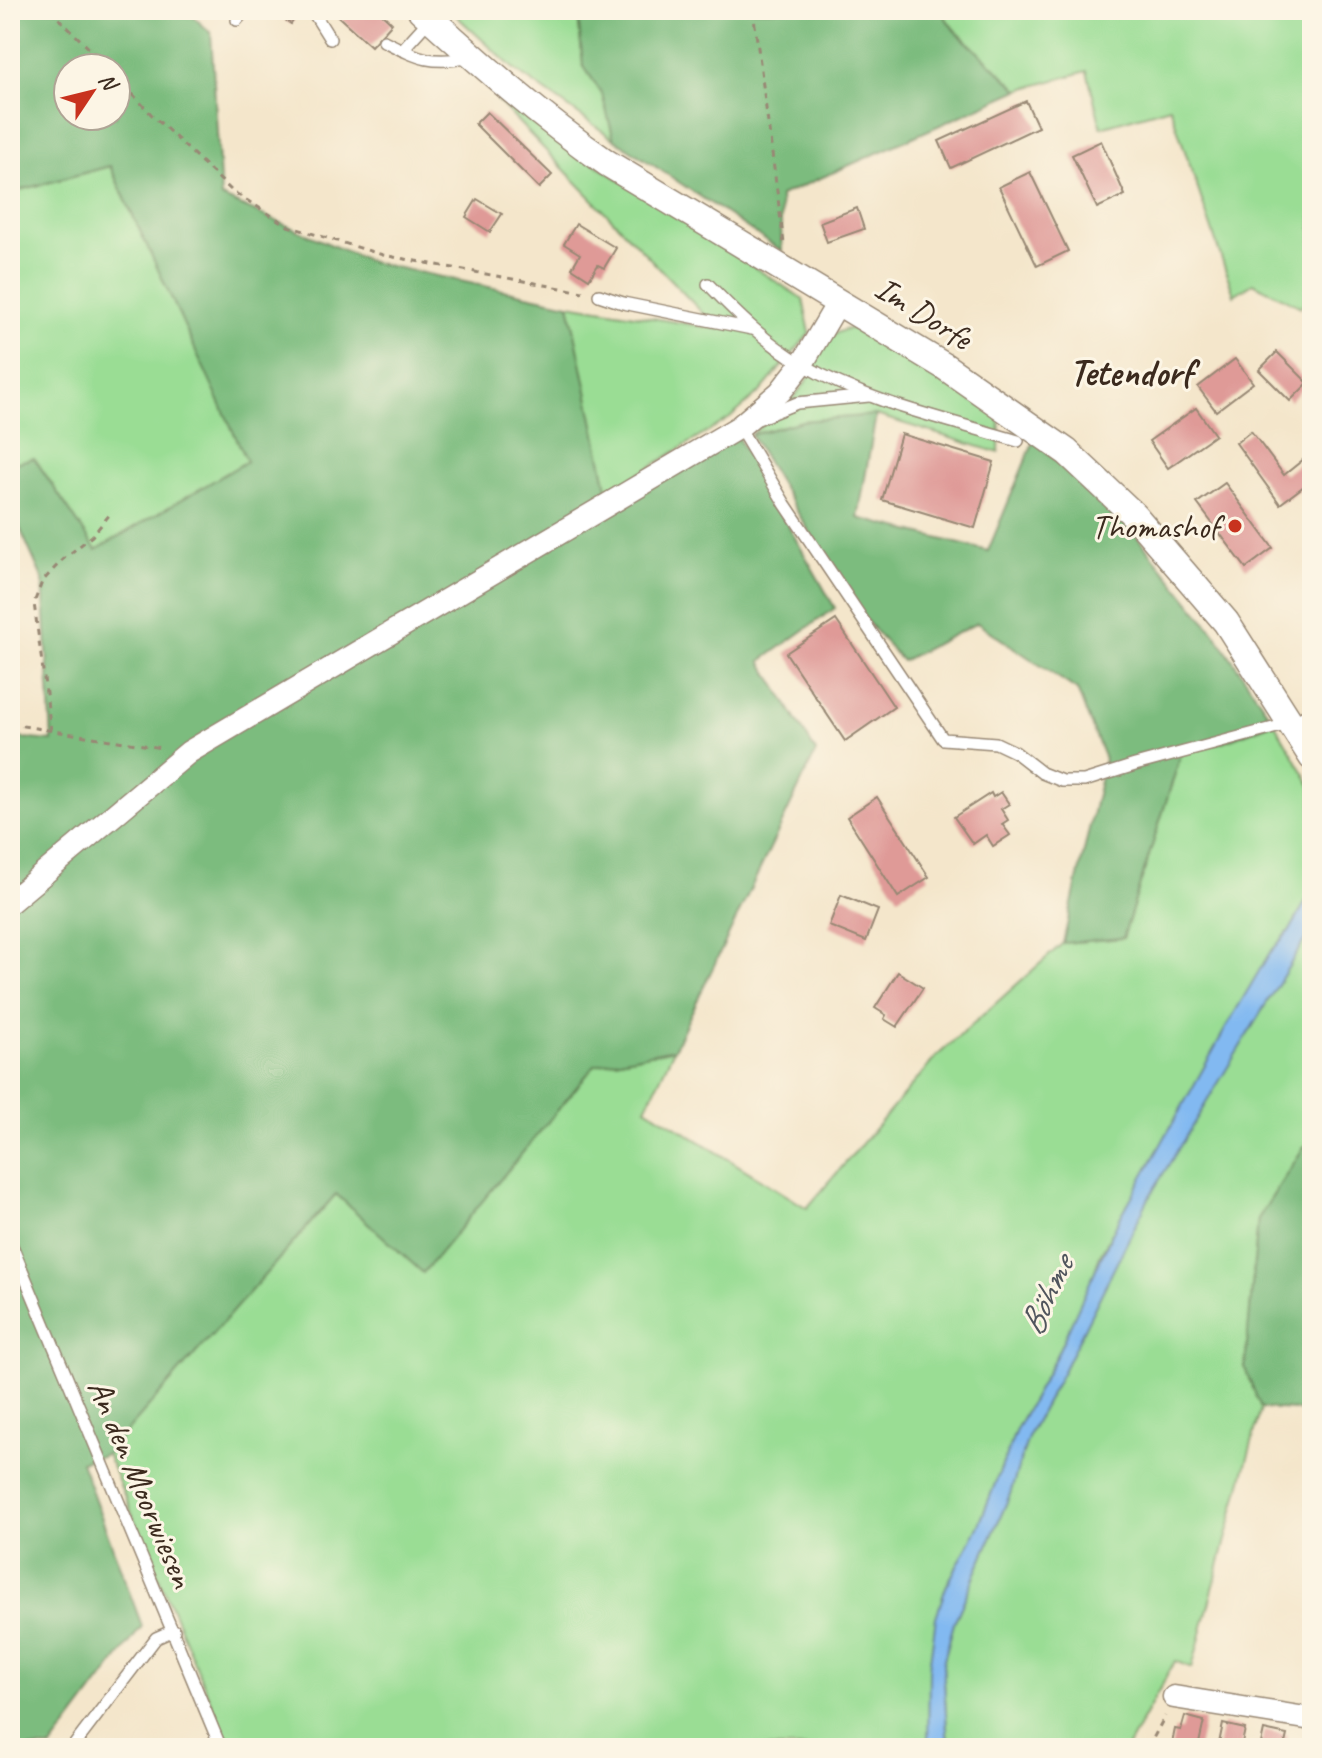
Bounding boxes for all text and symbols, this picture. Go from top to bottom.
north arrow [52,52,132,132]
text: N [92,67,125,97]
street label: Im Dorfe [867,266,982,360]
district label: Tetendorf [1069,349,1201,396]
place label: Thomashof [1091,505,1226,548]
marker: Thomashof [1226,517,1244,535]
water label: Böhme [1008,1244,1086,1342]
street label: An den Moorwiesen [78,1373,205,1595]

